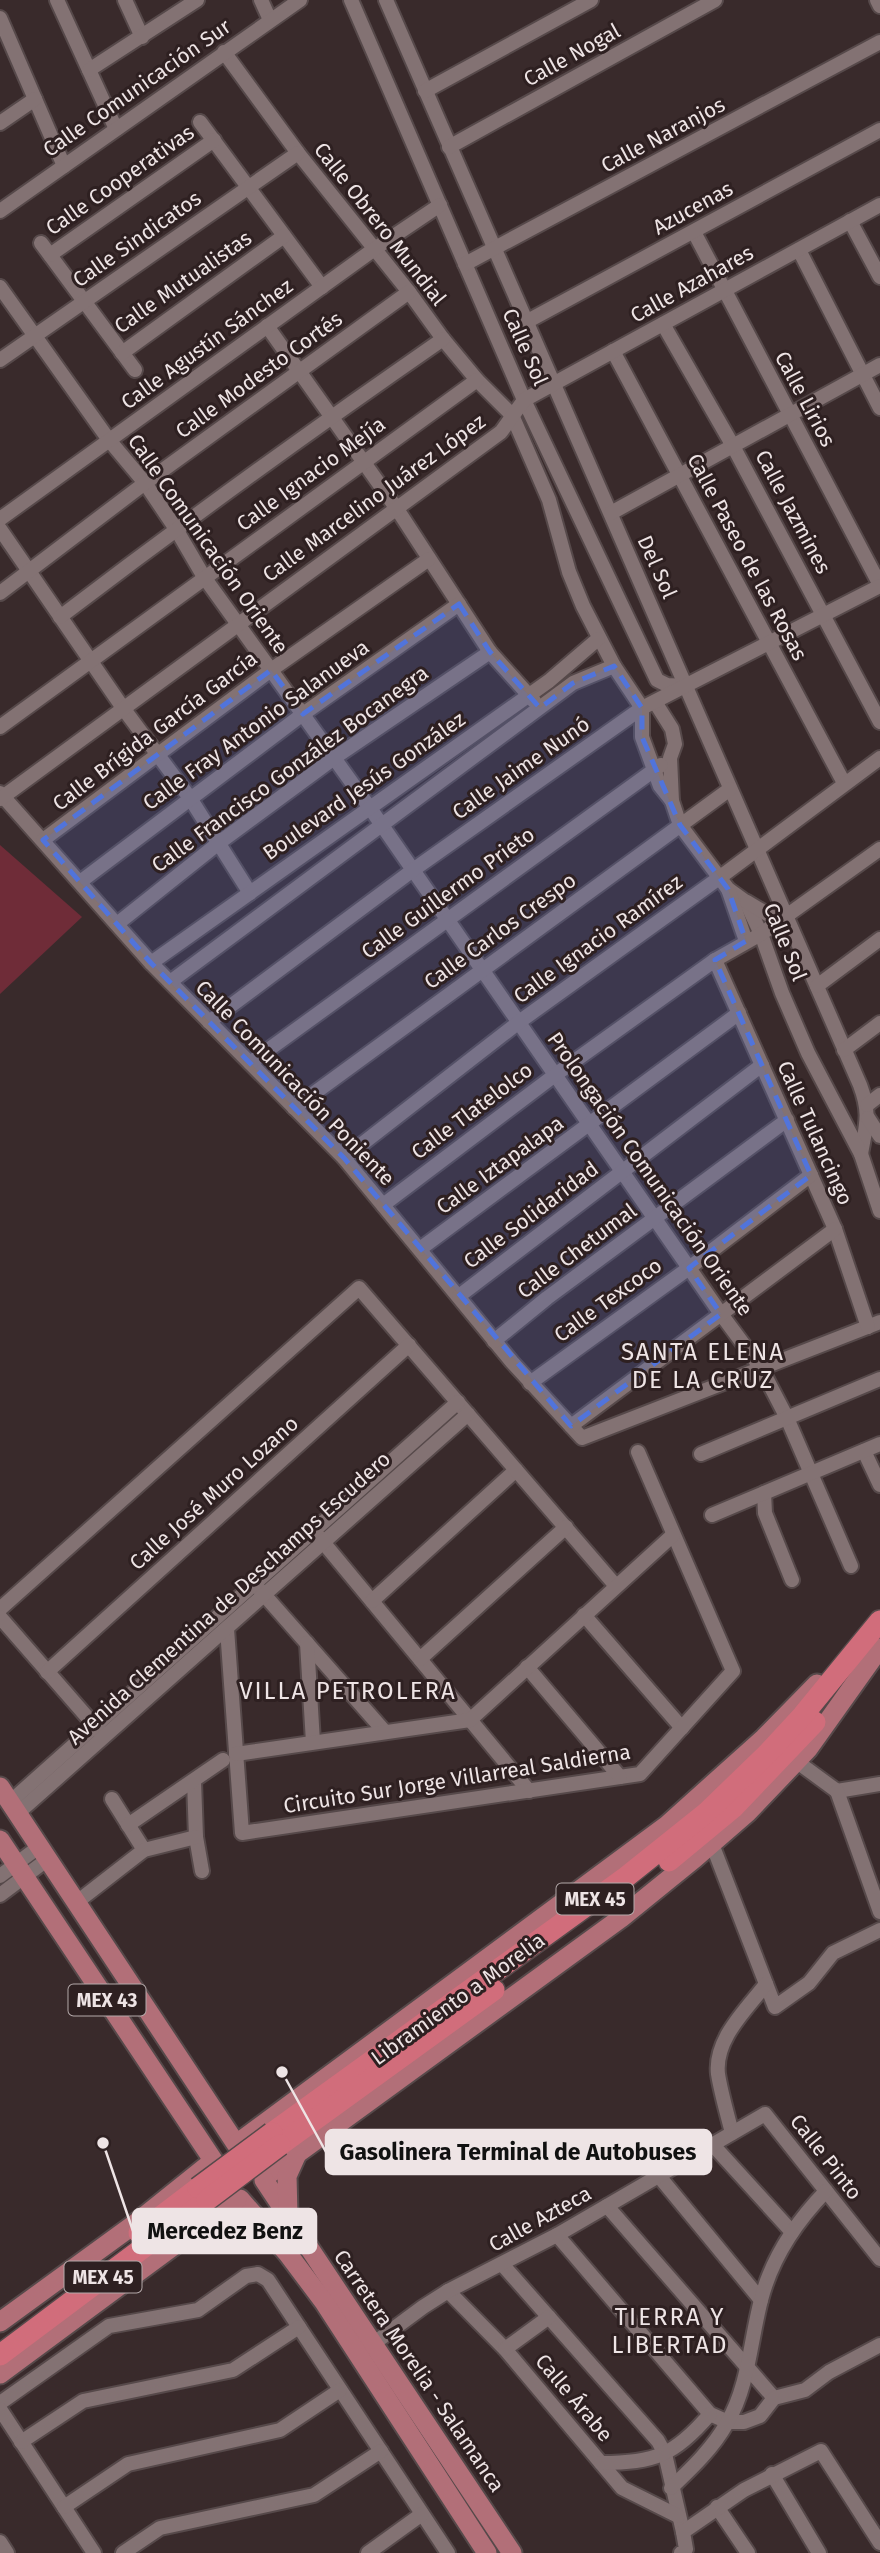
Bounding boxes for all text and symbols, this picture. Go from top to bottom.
street label: Calle Comunicación Sur [38,13,236,163]
street label: Calle Nogal [519,18,625,92]
street label: Calle Naranjos [597,91,730,179]
street label: Calle Cooperativas [41,119,199,241]
street label: Calle Obrero Mundial [308,137,452,311]
street label: Azucenas [648,175,738,241]
street label: Calle Sindicatos [68,185,206,293]
street label: Calle Mutualistas [109,225,257,339]
street label: Calle Azahares [626,239,758,329]
street label: Calle Agustín Sánchez [116,273,298,415]
street label: Calle Sol [496,304,554,390]
street label: Calle Modesto Cortés [171,306,348,444]
street label: Calle Lirios [769,347,841,451]
street label: Calle Marcelino Juárez López [257,408,491,588]
street label: Calle Ignacio Mejía [231,411,391,537]
street label: Calle Comunicación Oriente [122,429,294,659]
street label: Calle Jazmines [749,446,837,579]
street label: Calle Paseo de las Rosas [681,449,813,665]
street label: Del Sol [632,531,682,603]
street label: Calle Fray Antonio Salanueva [138,634,374,816]
street label: Calle Brígida García García [47,645,263,817]
street label: Calle Francisco González Bocanegra [147,660,433,878]
street label: Boulevard Jesús González [258,706,470,866]
street label: Calle Jaime Nunó [447,711,595,825]
street label: Calle Guillermo Prieto [356,821,540,965]
street label: Calle Carlos Crespo [419,867,581,995]
street label: Calle Ignacio Ramírez [508,869,688,1009]
street label: Calle Sol [758,899,812,985]
street label: Calle Comunicación Poniente [190,975,400,1191]
street label: Prolongación Comunicación Oriente [542,1027,758,1321]
street label: Calle Tlatelolco [406,1057,538,1165]
street label: Calle Tulancingo [772,1057,858,1209]
street label: Calle Iztapalapa [431,1110,569,1220]
street label: Calle Solidaridad [458,1156,604,1274]
street label: Calle Chetumal [512,1198,642,1304]
street label: Calle Texcoco [549,1252,667,1348]
district label: SANTA ELENA DE LA CRUZ [621,1338,785,1394]
street label: Calle José Muro Lozano [124,1410,304,1576]
street label: Avenida Clementina de Deschamps Escudero [62,1446,396,1750]
district label: VILLA PETROLERA [239,1677,457,1705]
street label: Circuito Sur Jorge Villarreal Saldierna [282,1739,632,1819]
road number: MEX 45 [556,1884,634,1914]
street label: Libramiento a Morelia [366,1927,550,2071]
road number: MEX 43 [68,1984,146,2016]
street label: Calle Pinto [784,2109,868,2205]
callout: Gasolinera Terminal de Autobuses [326,2130,711,2174]
text: Gasolinera Terminal de Autobuses [340,2138,696,2166]
street label: Calle Azteca [484,2180,596,2258]
callout: Mercedez Benz [133,2209,316,2253]
text: Mercedez Benz [147,2217,303,2245]
street label: Carretera Morelia - Salamanca [328,2245,510,2497]
road number: MEX 45 [64,2262,142,2292]
district label: TIERRA Y LIBERTAD [612,2303,728,2359]
street label: Calle Árabe [530,2349,618,2447]

